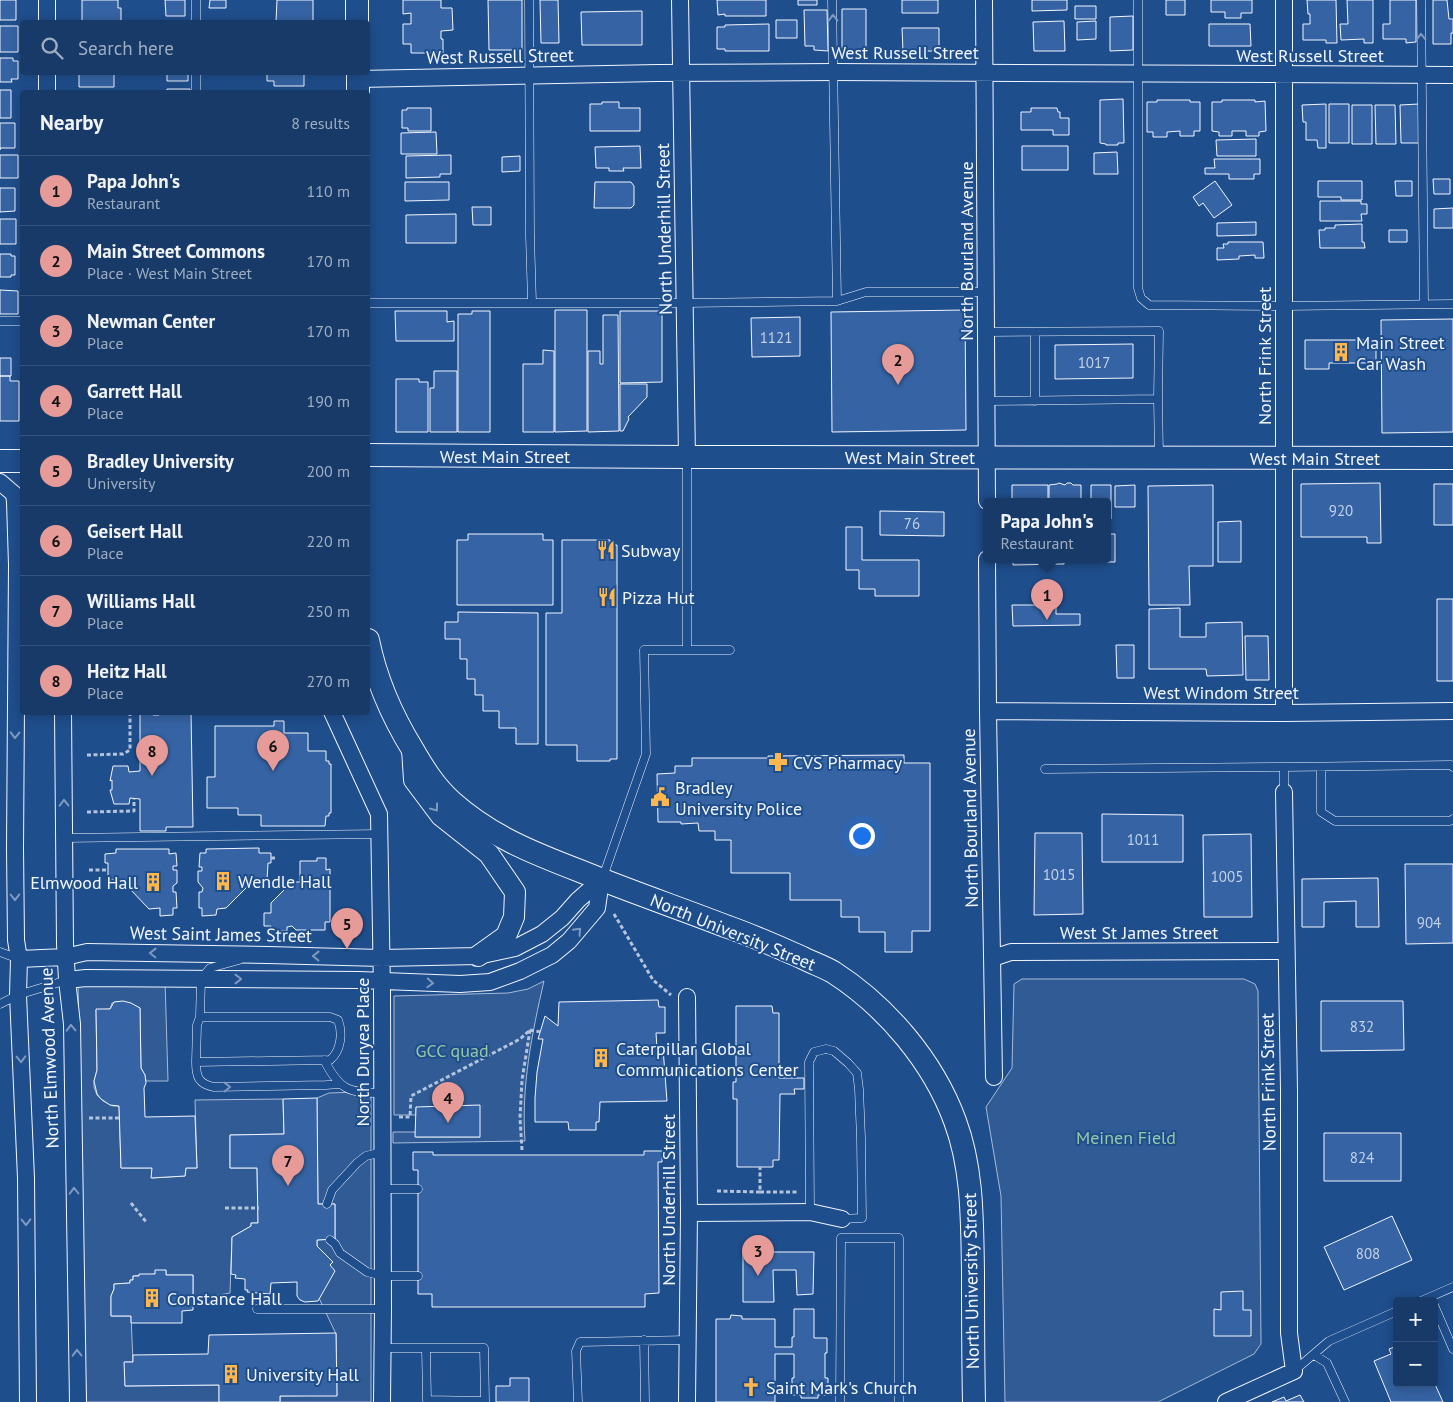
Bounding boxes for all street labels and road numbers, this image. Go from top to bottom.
street label: West Russell Street [831,41,979,64]
street label: West Russell Street [426,43,574,69]
street label: West Russell Street [1236,44,1384,67]
street label: North Underhill Street [651,143,677,315]
street label: North Bourland Avenue [955,161,978,341]
street label: North Frink Street [1253,287,1276,425]
street label: West Main Street [440,445,570,468]
street label: West Main Street [845,446,975,469]
street label: West Main Street [1250,447,1380,470]
street label: West Windom Street [1143,681,1299,704]
street label: North Bourland Avenue [957,728,983,908]
street label: North University Street [647,888,819,976]
street label: West Saint James Street [130,921,312,947]
street label: West St James Street [1060,921,1218,944]
street label: North Elmwood Avenue [34,967,64,1149]
street label: North Duryea Place [351,978,374,1126]
street label: North Frink Street [1255,1013,1281,1151]
street label: North Underhill Street [657,1114,680,1286]
street label: North University Street [958,1193,984,1369]

